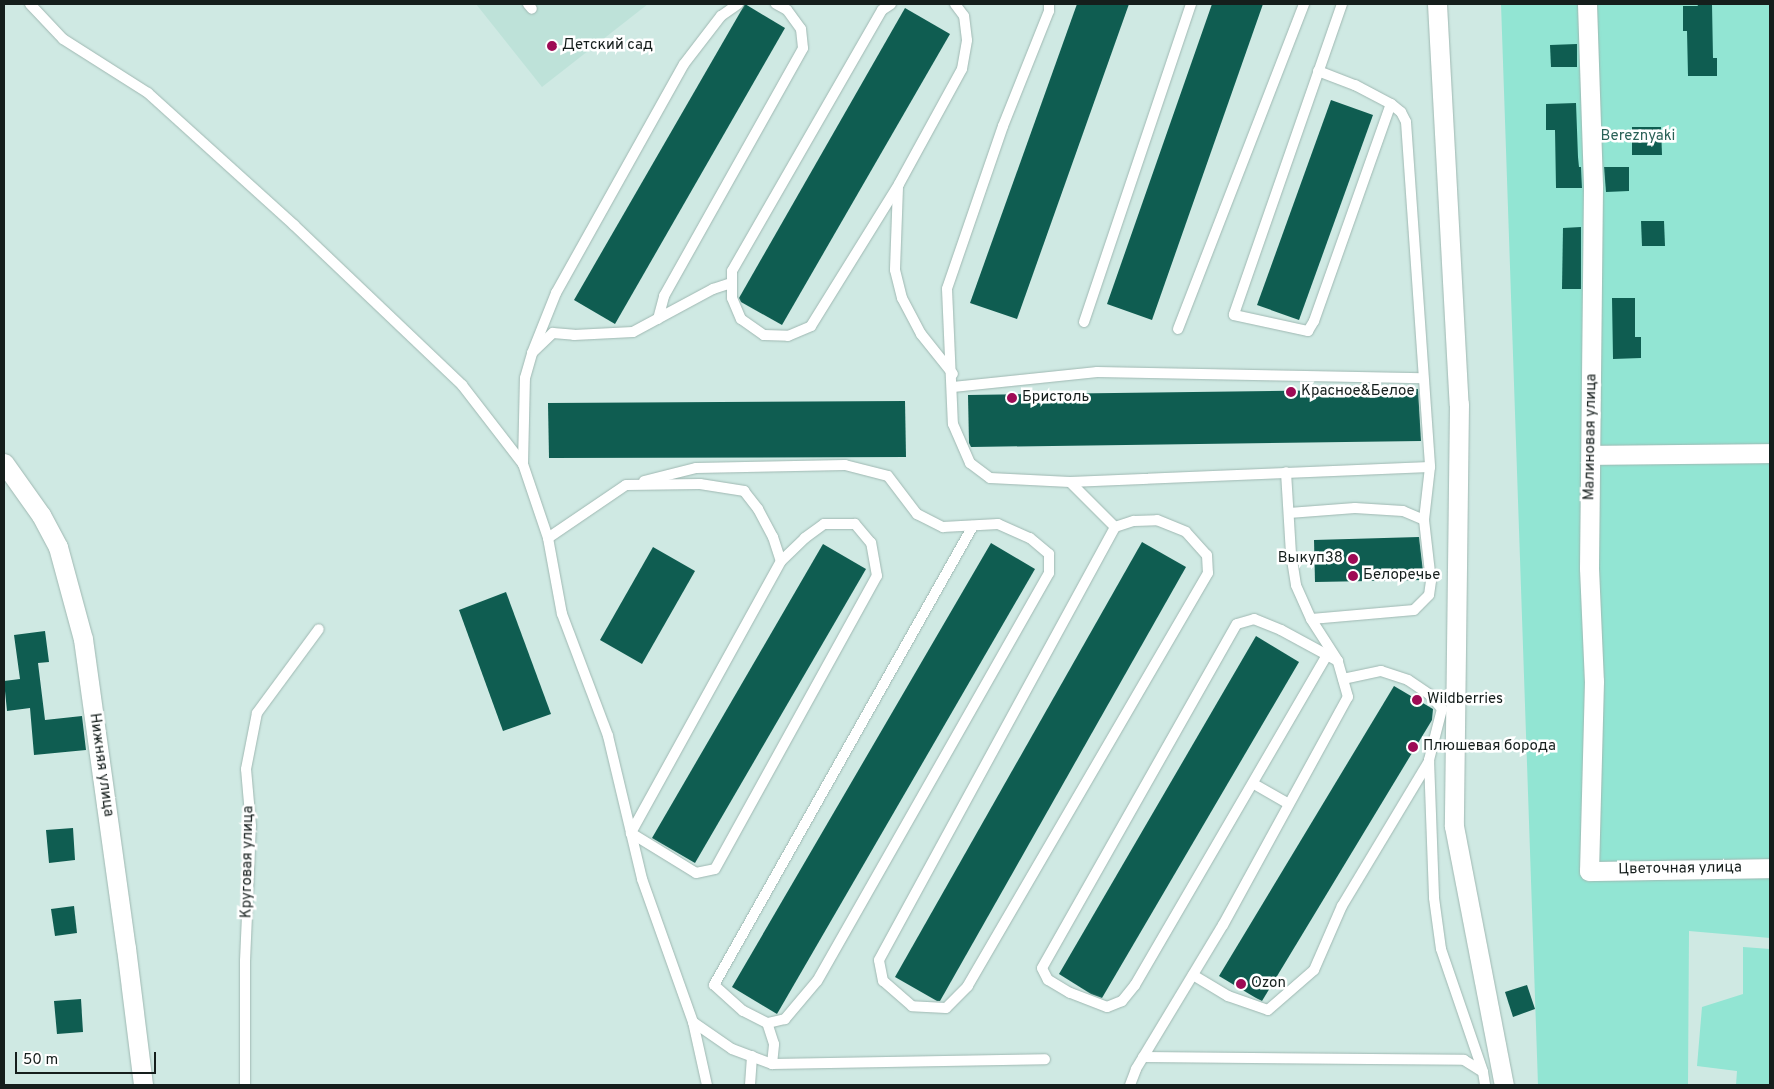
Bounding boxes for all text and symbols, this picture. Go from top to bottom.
place label: Детский сад [562,37,653,55]
marker: Детский сад [546,40,558,52]
park label: Bereznyaki [1601,128,1675,146]
street label: Малиновая улица [1581,373,1601,501]
place label: Красное&Белое [1301,383,1415,401]
marker: Красное&Белое [1285,386,1297,398]
place label: Бристоль [1022,389,1089,407]
marker: Бристоль [1006,392,1018,404]
place label: Выкуп38 [1278,550,1343,568]
marker: Выкуп38 [1347,553,1359,565]
place label: Белоречье [1363,567,1440,585]
marker: Белоречье [1347,570,1359,582]
place label: Wildberries [1427,691,1503,709]
marker: Wildberries [1411,694,1423,706]
street label: Нижняя улица [85,712,117,818]
place label: Плюшевая борода [1423,738,1556,756]
marker: Плюшевая борода [1407,741,1419,753]
street label: Круговая улица [238,806,258,918]
street label: Цветочная улица [1618,859,1742,879]
place label: Ozon [1251,975,1286,993]
marker: Ozon [1235,978,1247,990]
scale bar [18,1042,159,1074]
text: 50 m [23,1051,58,1070]

